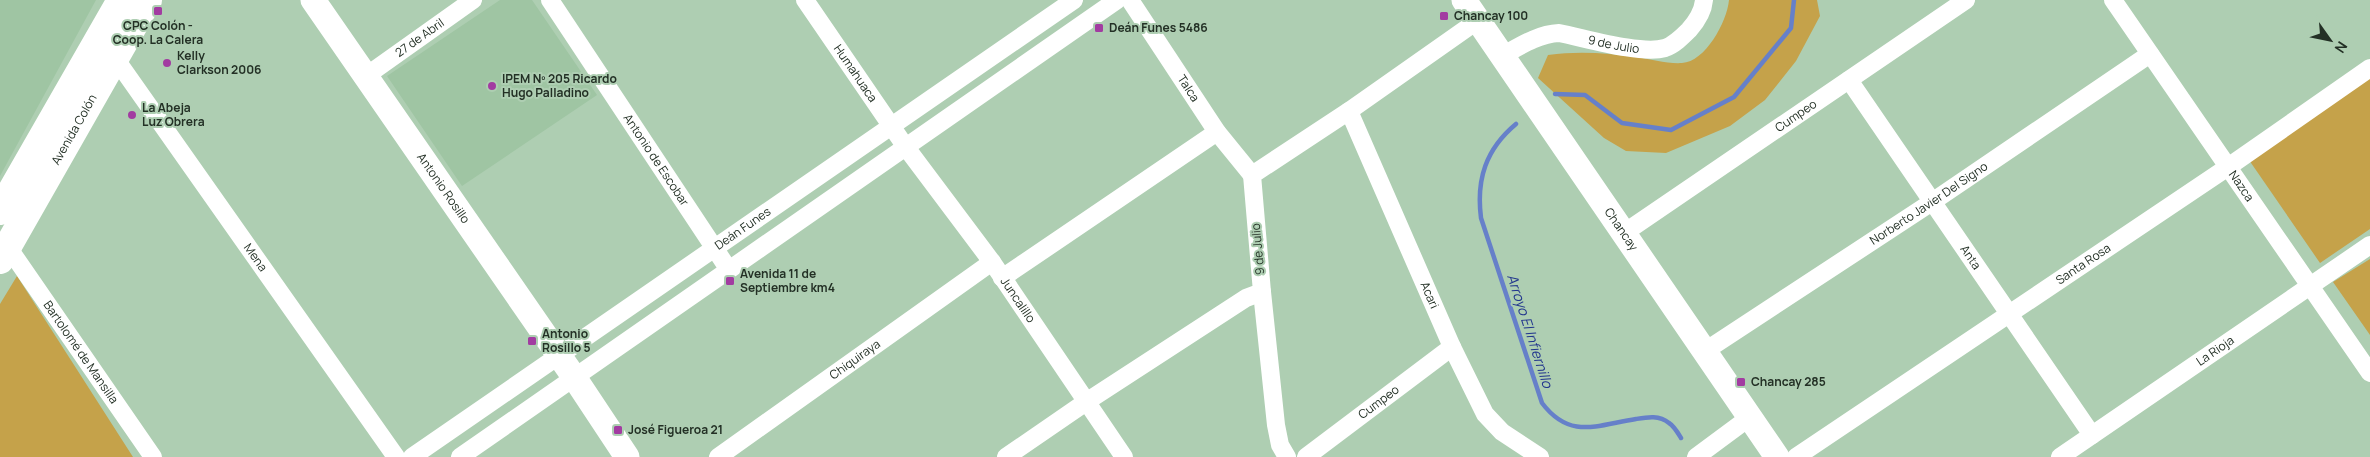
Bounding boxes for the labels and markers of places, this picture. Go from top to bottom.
marker: CPC Colón - Coop. La Calera [152,5,164,17]
place label: Chancay 100 [1454,7,1528,24]
marker: Chancay 100 [1438,10,1450,22]
place label: CPC Colón - Coop. La Calera [113,17,203,48]
place label: Deán Funes 5486 [1109,19,1208,36]
marker: Deán Funes 5486 [1093,22,1105,34]
place label: Kelly Clarkson 2006 [177,47,261,78]
marker: Kelly Clarkson 2006 [161,57,173,69]
place label: IPEM Nº 205 Ricardo Hugo Palladino [502,70,617,101]
marker: IPEM Nº 205 Ricardo Hugo Palladino [486,80,498,92]
place label: La Abeja Luz Obrera [142,99,205,130]
marker: La Abeja Luz Obrera [126,109,138,121]
place label: Avenida 11 de Septiembre km4 [740,265,835,296]
marker: Avenida 11 de Septiembre km4 [724,275,736,287]
place label: Antonio Rosillo 5 [542,325,591,356]
marker: Antonio Rosillo 5 [526,335,538,347]
place label: Chancay 285 [1751,373,1826,390]
marker: Chancay 285 [1735,376,1747,388]
place label: José Figueroa 21 [628,421,723,438]
marker: José Figueroa 21 [612,424,624,436]

